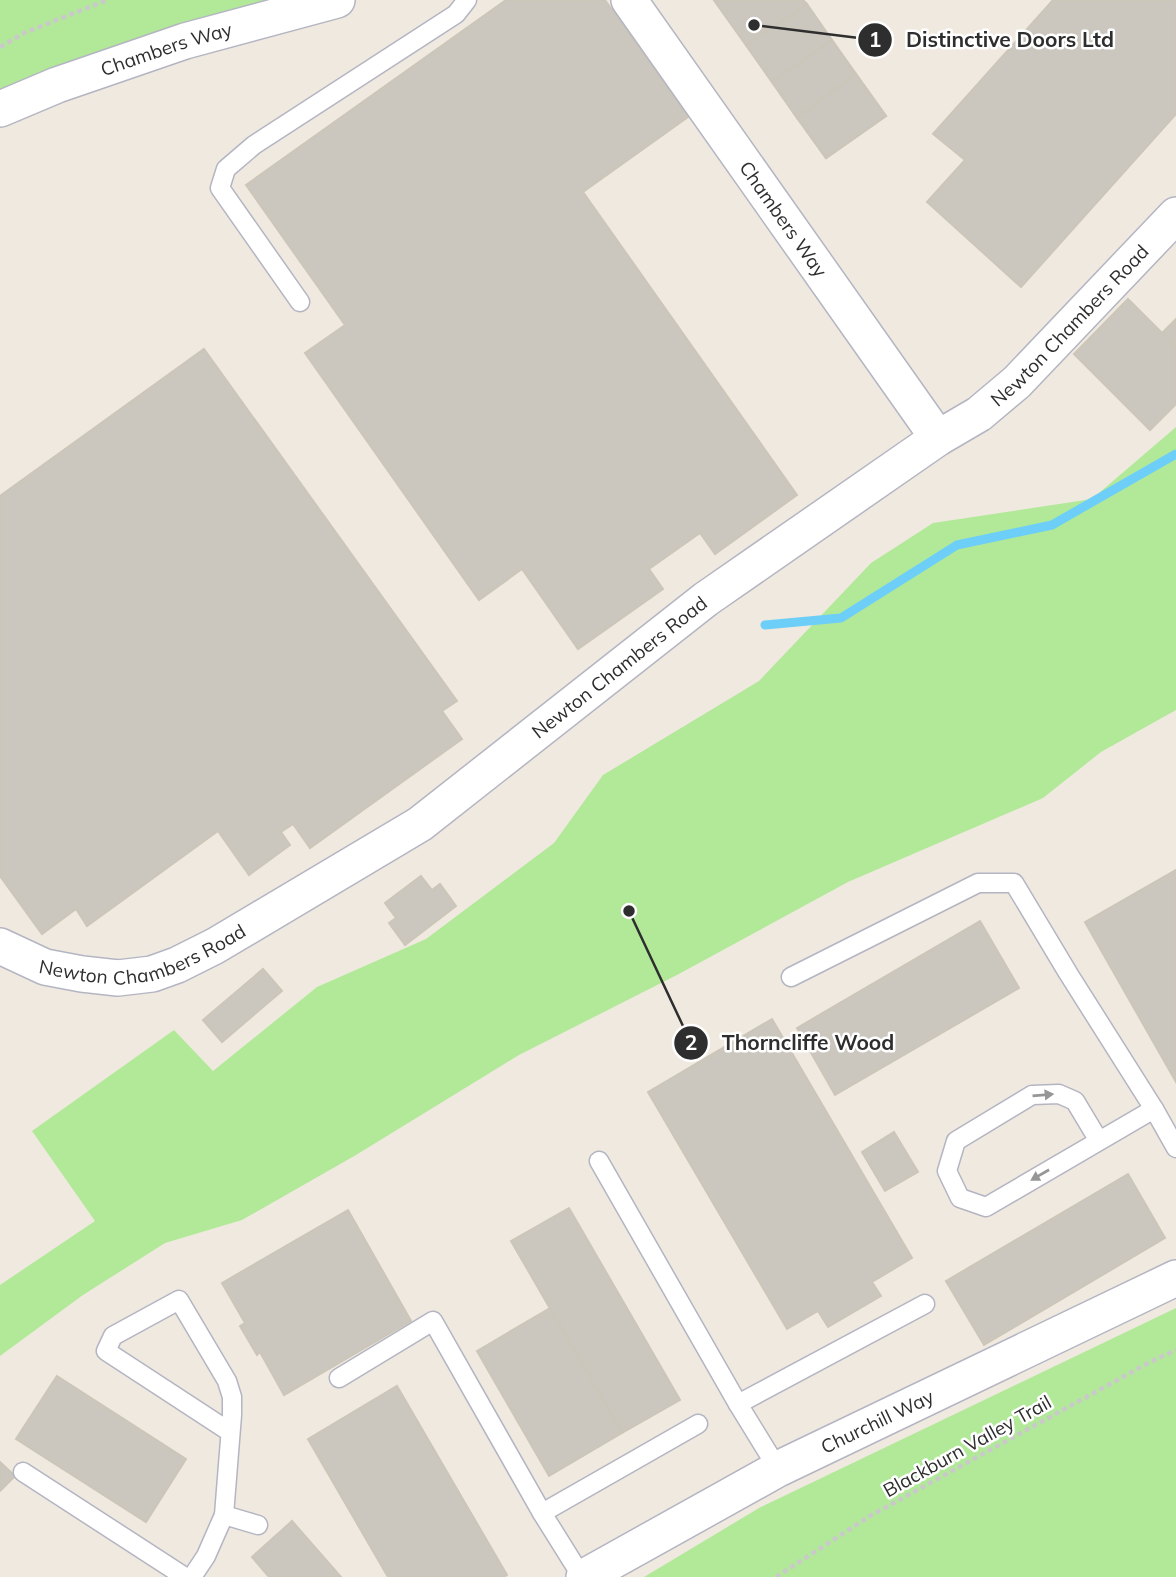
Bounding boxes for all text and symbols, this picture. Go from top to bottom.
street label: Chambers Way [97,17,235,81]
callout: Distinctive Doors Ltd [857,19,1128,61]
text: 1 [869,26,881,52]
text: Distinctive Doors Ltd [906,26,1114,52]
street label: Chambers Way [734,156,833,282]
street label: Newton Chambers Road [985,239,1154,411]
street label: Newton Chambers Road [527,591,712,744]
street label: Newton Chambers Road [37,919,250,991]
callout: Thorncliffe Wood [673,1022,909,1064]
text: 2 [685,1029,697,1055]
text: Thorncliffe Wood [722,1029,894,1055]
one-way arrow [1032,1089,1054,1100]
one-way arrow [1031,1169,1050,1181]
street label: Churchill Way [817,1384,938,1459]
street label: Blackburn Valley Trail [879,1390,1055,1502]

